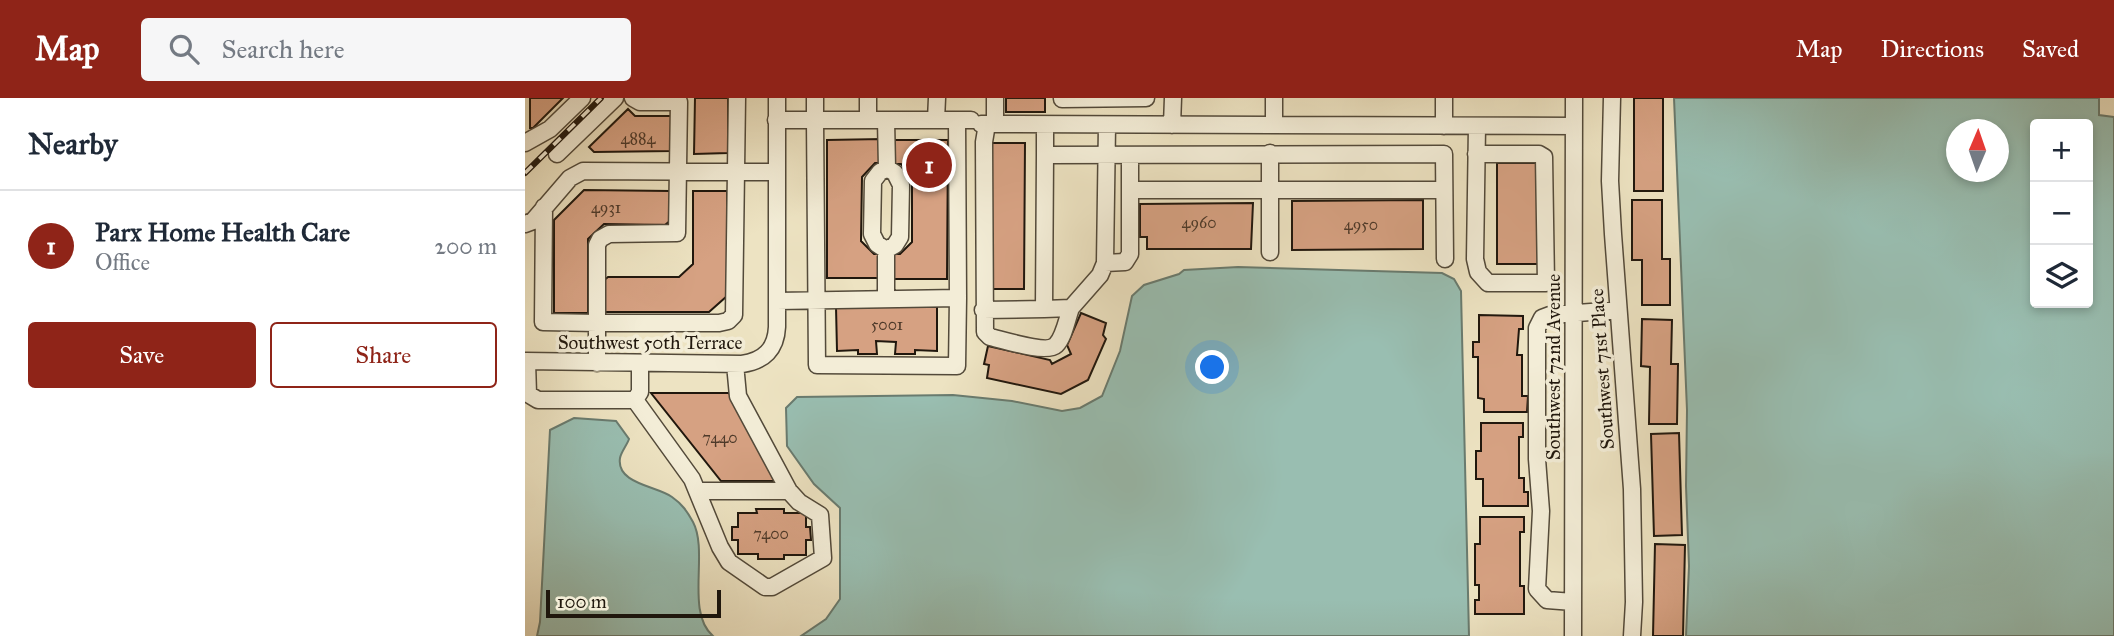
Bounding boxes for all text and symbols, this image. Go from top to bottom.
search box [141,18,631,81]
text: Map [35,29,99,69]
icon: search [165,30,203,68]
text: Search here [221,33,345,65]
text: Map [1796,34,1843,64]
text: Directions [1881,34,1984,64]
text: Saved [2022,34,2079,64]
north arrow [1946,119,2009,182]
map controls [2030,119,2093,308]
button: + [2030,119,2093,182]
text: Nearby [28,126,118,162]
house number: 4884 [621,129,657,148]
pin: 1 [906,139,952,191]
button: − [2030,182,2093,245]
house number: 4931 [591,198,621,217]
house number: 4960 [1181,213,1217,232]
house number: 4950 [1344,215,1378,234]
text: Parx Home Health Care [95,216,350,248]
text: 1 [46,232,56,260]
text: 200 m [435,232,497,260]
button: layers [2030,245,2093,308]
text: Office [95,248,150,276]
street label: Southwest 72nd Avenue [1542,274,1565,460]
street label: Southwest 71st Place [1585,288,1619,450]
house number: 5001 [871,315,903,334]
button: Save [28,322,256,388]
button: Share [270,322,497,388]
street label: Southwest 50th Terrace [558,331,742,354]
your location [1195,350,1229,384]
house number: 7440 [702,428,738,447]
house number: 7400 [753,524,789,543]
scale bar [546,587,721,619]
text: 100 m [557,590,607,613]

